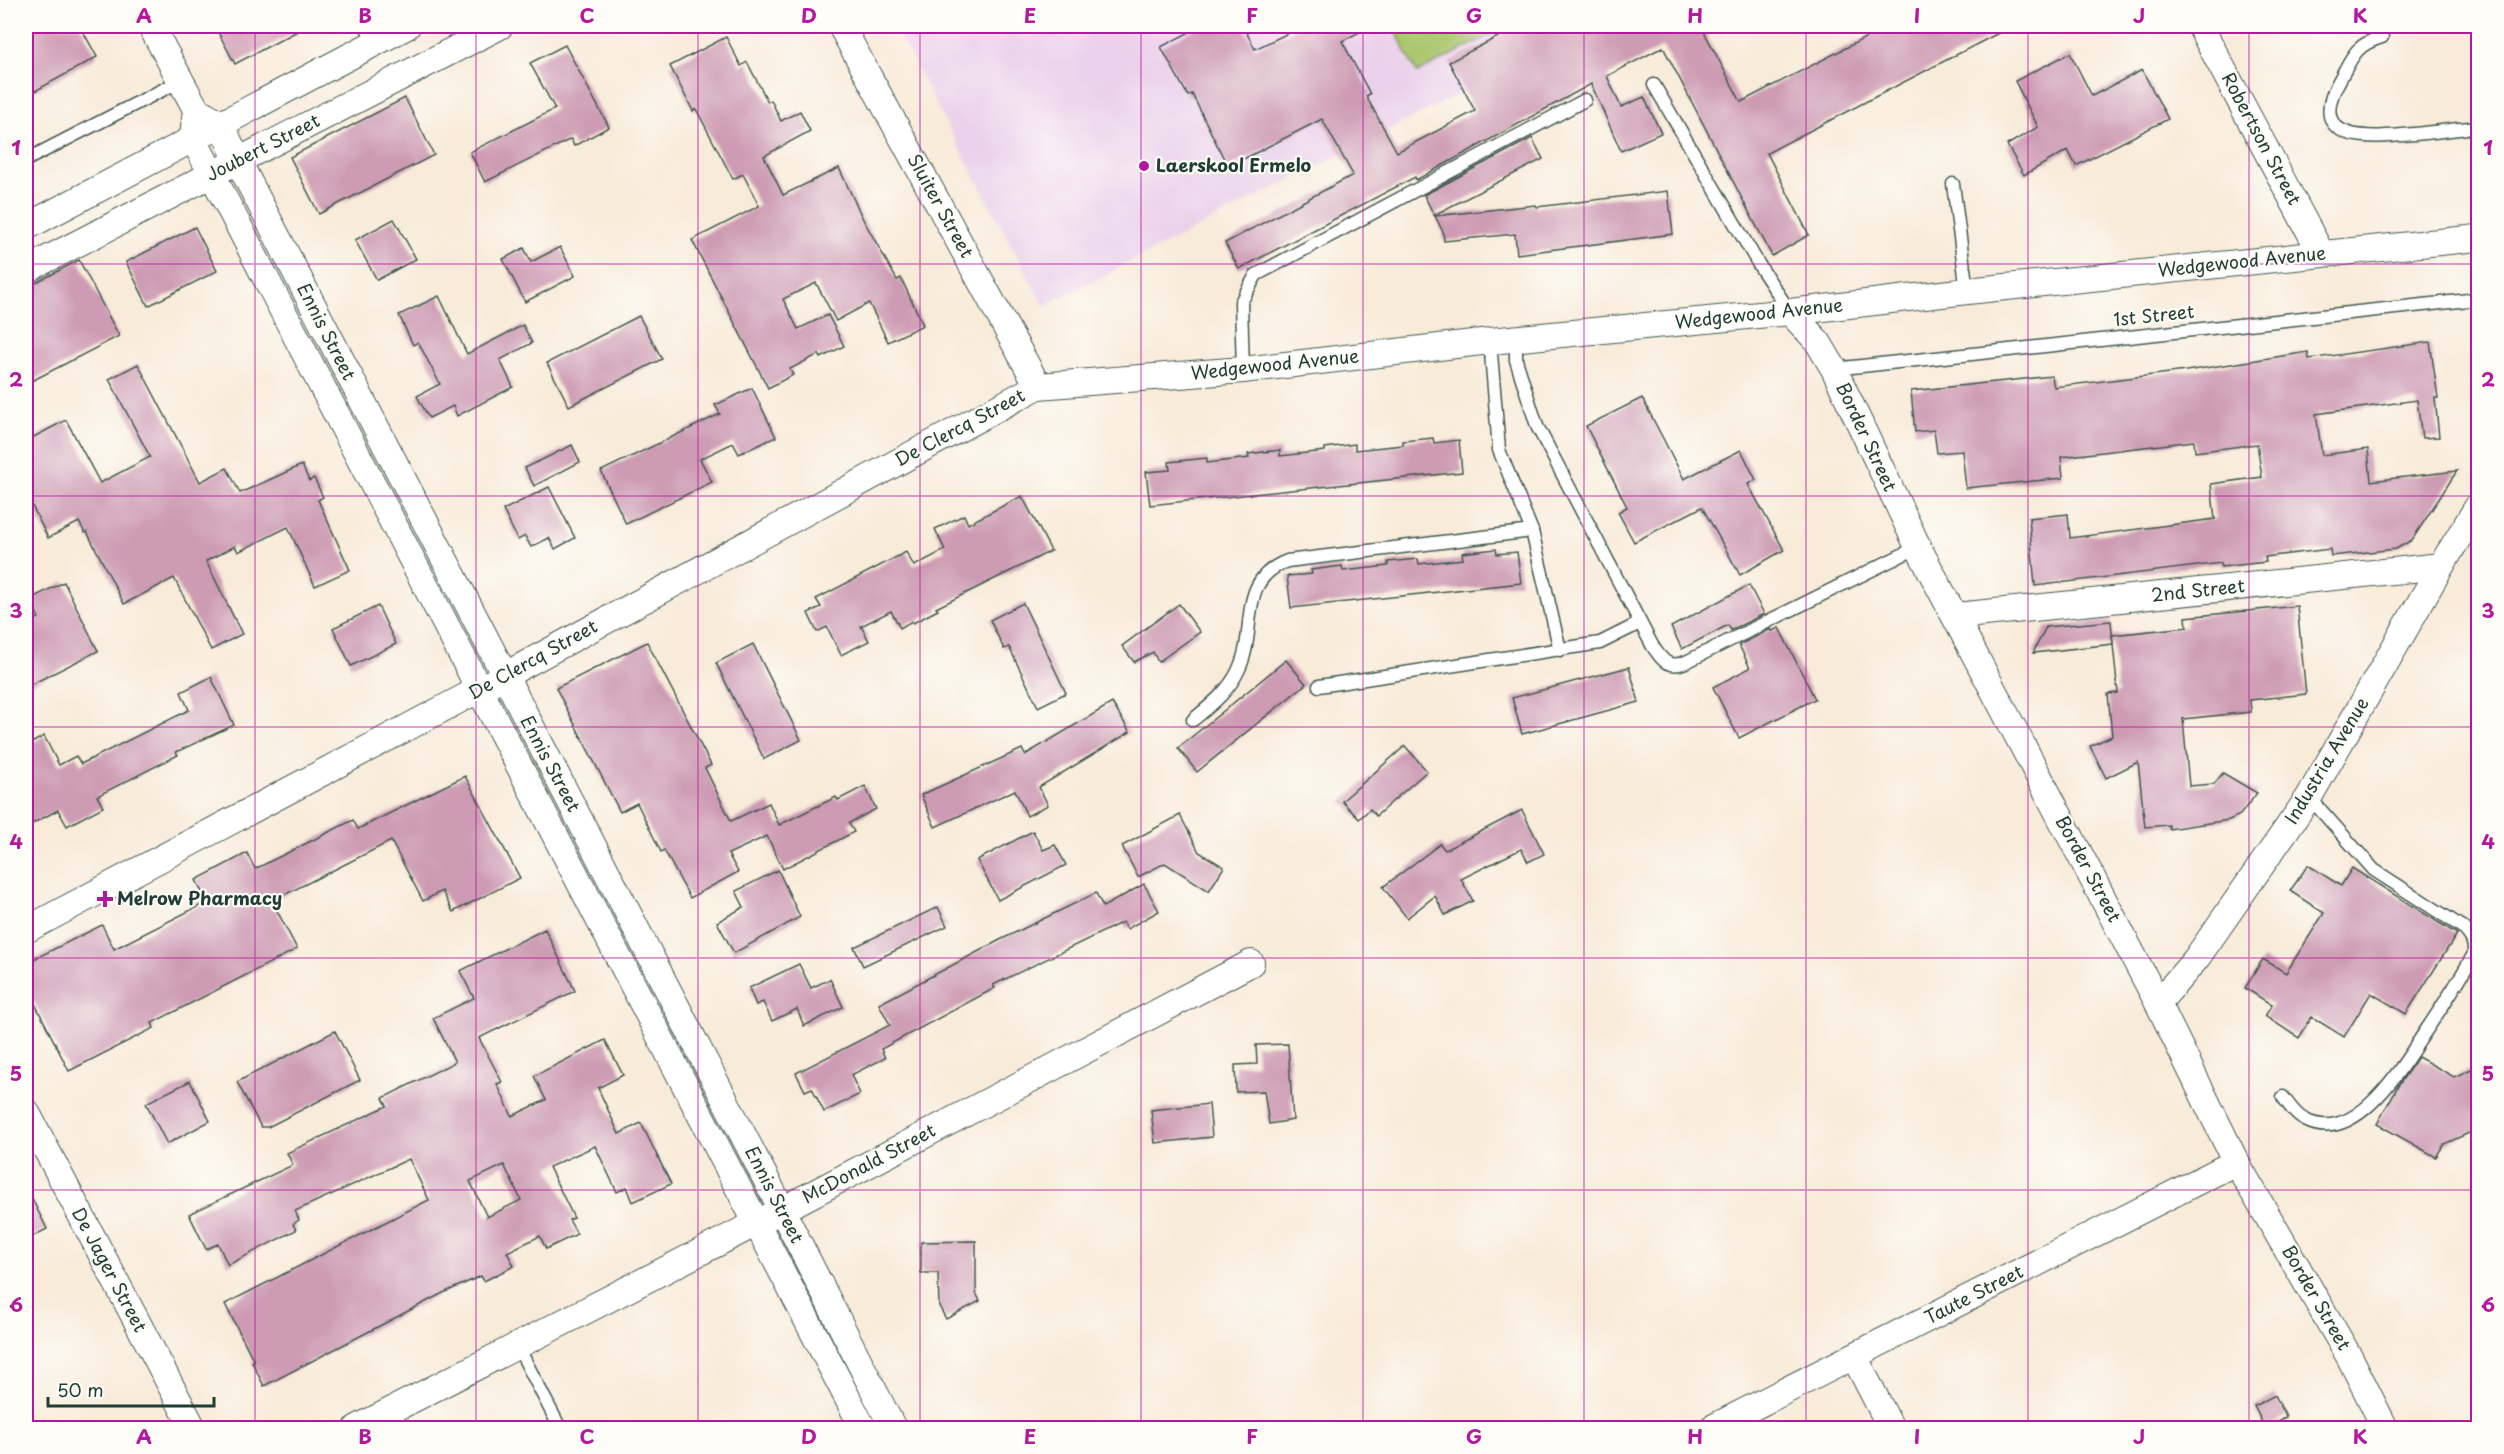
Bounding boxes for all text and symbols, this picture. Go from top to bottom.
text: A [136,0,152,30]
text: B [358,0,372,30]
text: C [579,0,595,30]
text: D [801,0,817,30]
text: E [1024,0,1036,30]
text: F [1246,0,1258,30]
text: G [1466,0,1482,30]
text: H [1687,0,1703,30]
text: I [1914,0,1920,30]
text: J [2133,0,2145,30]
text: K [2353,0,2368,30]
street label: Robertson Street [2216,67,2309,209]
street label: Joubert Street [201,106,324,187]
text: 1 [11,132,21,162]
text: 1 [2483,132,2493,162]
street label: Sluiter Street [902,148,981,262]
place label: Laerskool Ermelo [1156,151,1311,178]
marker: Laerskool Ermelo [1137,159,1151,173]
street label: Wedgewood Avenue [2157,238,2327,283]
street label: Ennis Street [291,278,363,385]
street label: Wedgewood Avenue [1674,290,1844,335]
street label: 1st Street [2112,297,2196,332]
street label: Wedgewood Avenue [1190,341,1360,386]
text: 2 [9,364,23,394]
text: 2 [2481,364,2495,394]
street label: Border Street [1830,377,1904,495]
street label: De Clercq Street [889,381,1029,472]
street label: 2nd Street [2150,571,2246,608]
text: 3 [9,595,23,625]
text: 3 [2481,595,2495,625]
street label: De Clercq Street [463,612,602,705]
street label: Industria Avenue [2277,691,2374,829]
street label: Ennis Street [515,710,588,816]
street label: Border Street [2050,810,2129,927]
text: 4 [9,826,23,856]
text: 4 [2481,826,2495,856]
place label: Melrow Pharmacy [117,884,282,911]
marker: Melrow Pharmacy [98,892,112,906]
text: 5 [10,1058,22,1088]
text: 5 [2482,1058,2494,1088]
street label: McDonald Street [797,1116,940,1209]
street label: Ennis Street [739,1141,811,1248]
street label: De Jager Street [66,1202,155,1336]
street label: Border Street [2276,1240,2358,1355]
street label: Taute Street [1919,1257,2027,1330]
text: 6 [9,1289,23,1319]
text: 6 [2481,1289,2495,1319]
scale bar [48,1370,214,1408]
text: 50 m [57,1376,104,1403]
text: A [136,1421,152,1451]
text: B [358,1421,372,1451]
text: C [579,1421,595,1451]
text: D [801,1421,817,1451]
text: E [1024,1421,1036,1451]
text: F [1246,1421,1258,1451]
text: G [1466,1421,1482,1451]
text: H [1687,1421,1703,1451]
text: I [1914,1421,1920,1451]
text: J [2133,1421,2145,1451]
text: K [2353,1421,2368,1451]

